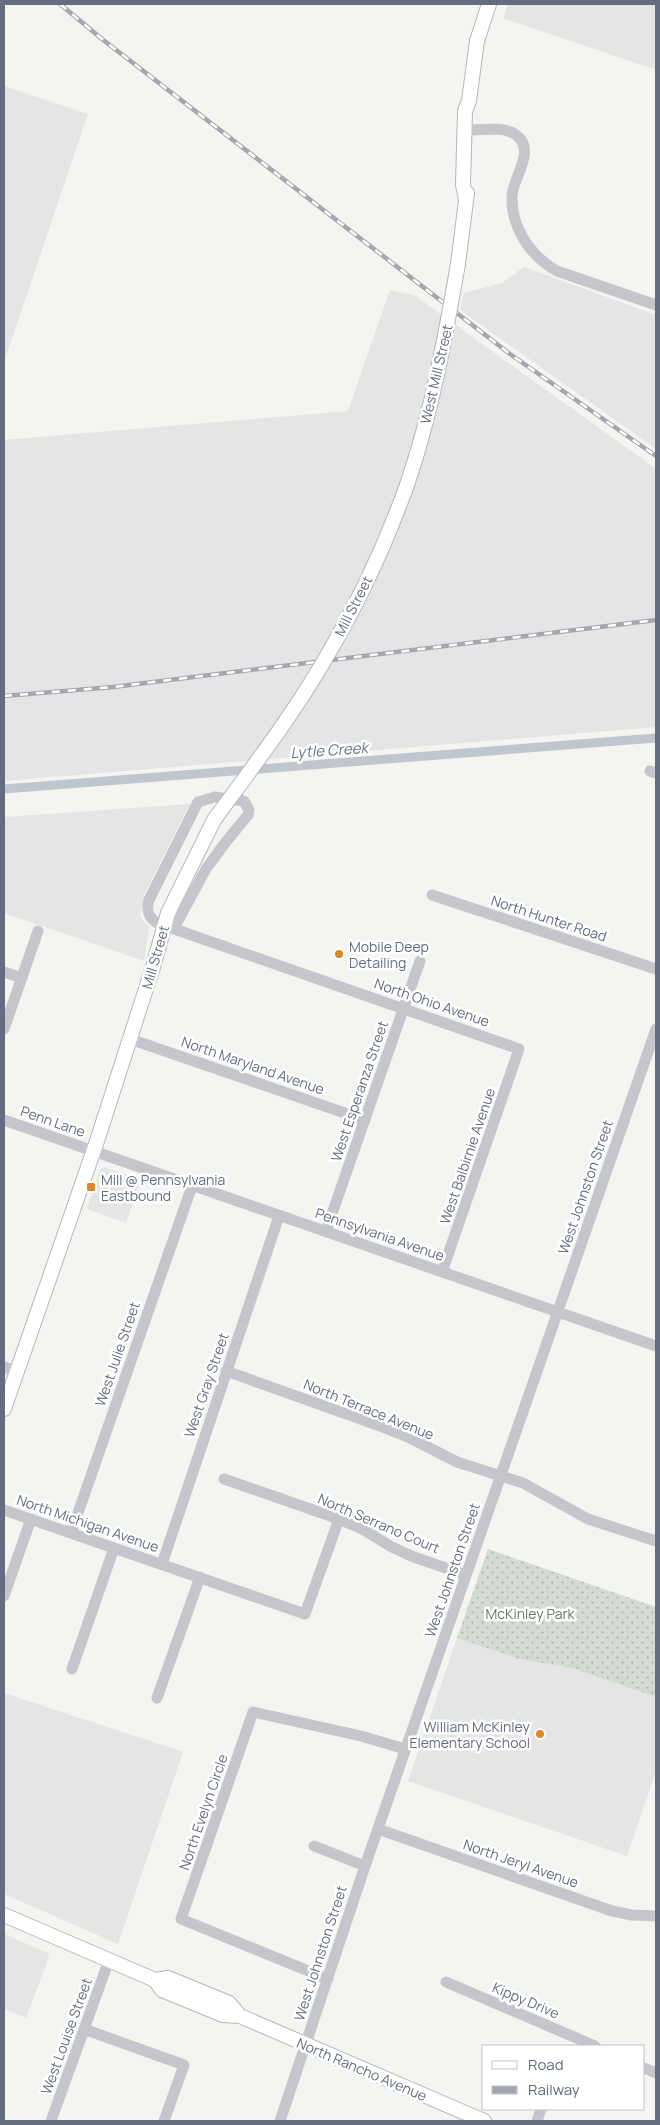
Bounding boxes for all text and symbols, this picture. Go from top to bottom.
street label: West Mill Street [415,322,457,426]
street label: Mill Street [330,572,377,639]
water label: Lytle Creek [290,737,371,763]
street label: North Hunter Road [489,890,609,946]
street label: Mill Street [137,923,173,991]
place label: Mobile Deep Detailing [349,937,429,972]
marker: Mobile Deep Detailing [333,948,345,960]
street label: North Ohio Avenue [372,973,492,1031]
street label: West Esperanza Street [326,1018,392,1164]
street label: North Maryland Avenue [179,1032,327,1098]
street label: West Balbirnie Avenue [435,1085,499,1227]
street label: Penn Lane [18,1101,88,1141]
street label: West Johnston Street [553,1117,617,1257]
place label: Mill @ Pennsylvania Eastbound [101,1170,225,1205]
marker: Mill @ Pennsylvania Eastbound [85,1181,97,1193]
street label: Pennsylvania Avenue [313,1203,447,1265]
street label: West Julie Street [90,1299,144,1409]
street label: West Gray Street [179,1330,233,1440]
street label: North Terrace Avenue [301,1374,437,1444]
street label: North Serrano Court [315,1489,443,1557]
street label: North Michigan Avenue [14,1490,162,1556]
street label: West Johnston Street [420,1500,484,1640]
park label: McKinley Park [486,1604,575,1623]
place label: William McKinley Elementary School [410,1717,531,1752]
marker: William McKinley Elementary School [534,1728,546,1740]
street label: North Evelyn Circle [174,1751,232,1873]
street label: North Jeryl Avenue [461,1834,581,1892]
street label: West Johnston Street [289,1883,351,2023]
street label: West Louise Street [36,1975,96,2097]
street label: Kippy Drive [490,1977,562,2023]
street label: North Rancho Avenue [294,2033,430,2105]
legend [482,2045,645,2110]
text: Road [528,2054,564,2075]
text: Railway [528,2079,580,2100]

